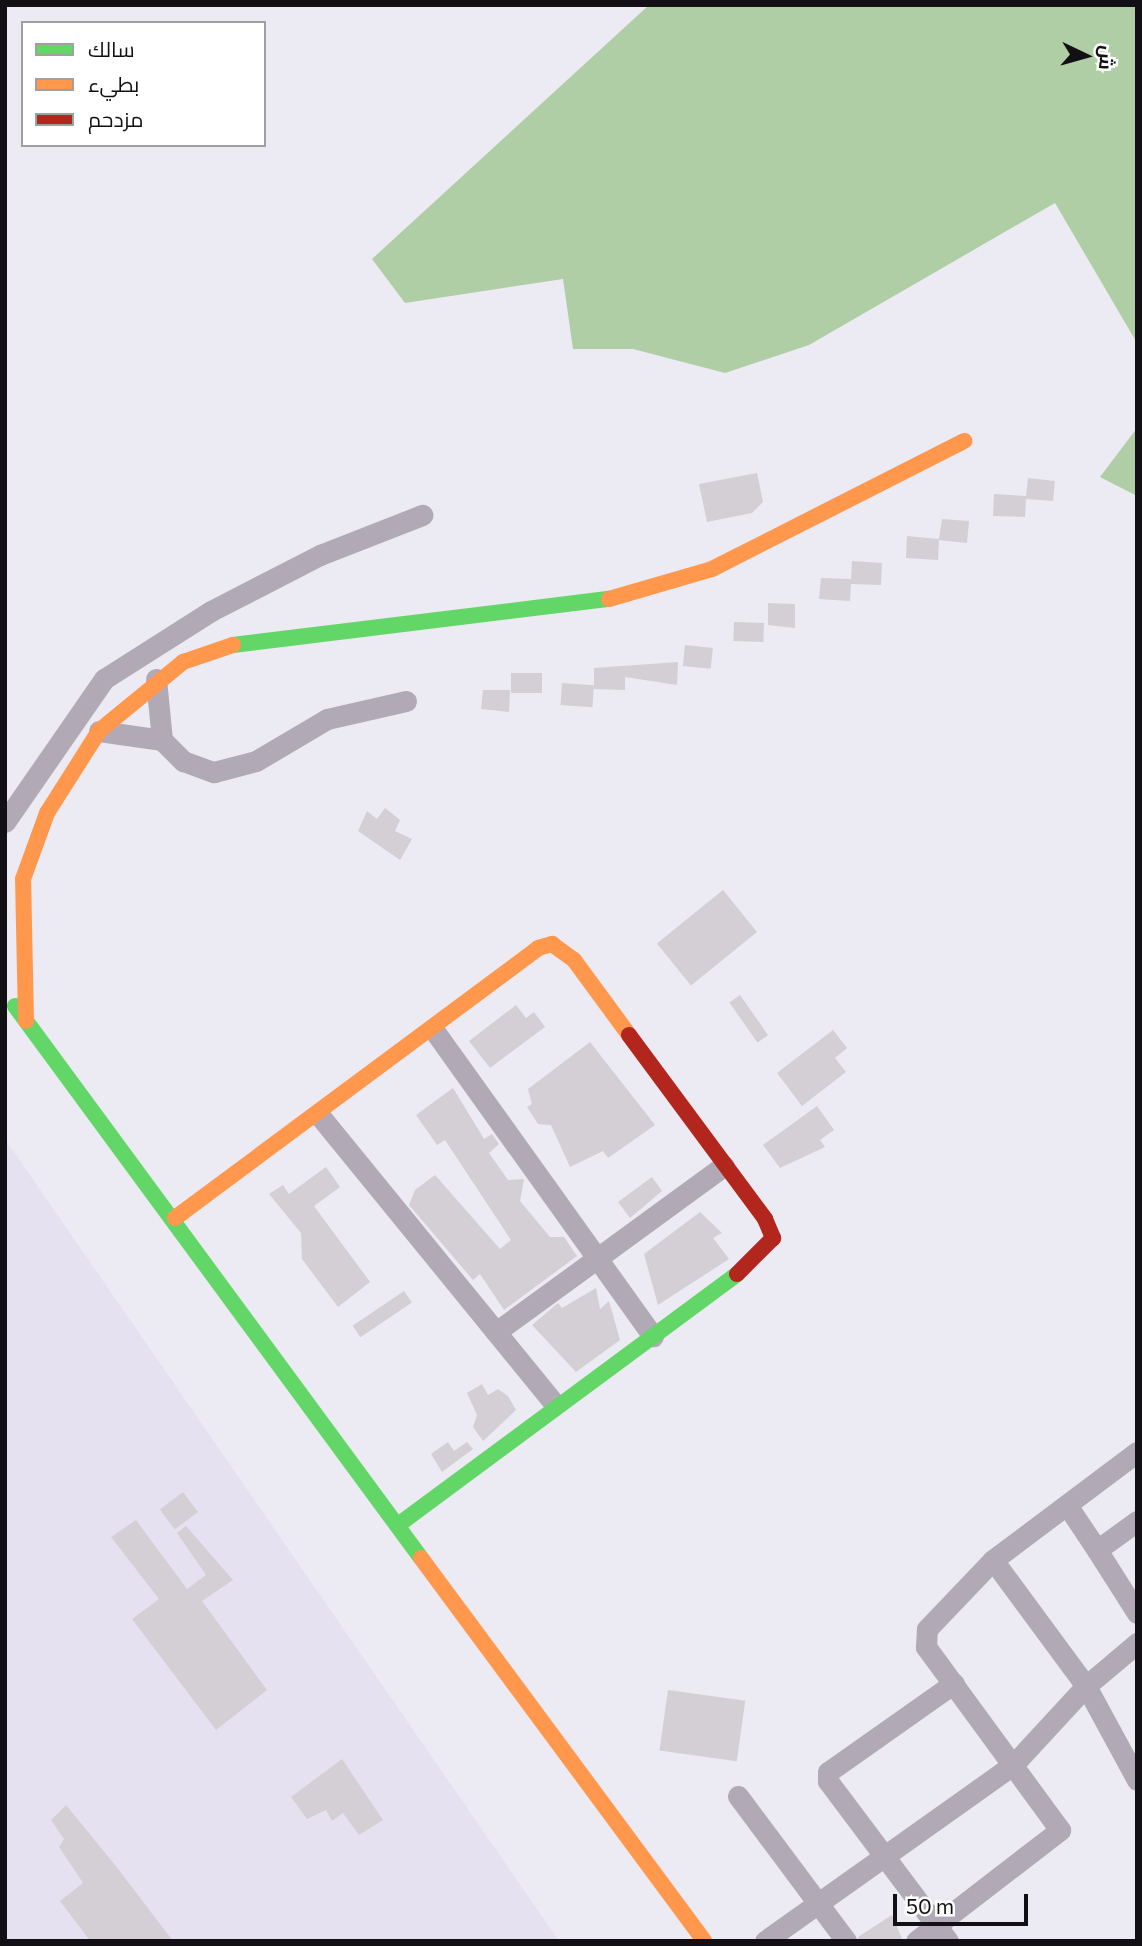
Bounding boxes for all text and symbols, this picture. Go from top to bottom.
legend [21,21,266,147]
north arrow [1051,21,1121,91]
text: سالك [88,36,135,61]
text: ش [1095,45,1120,71]
text: بطيء [88,71,139,96]
text: مزدحم [88,106,143,131]
scale bar [897,1880,1032,1924]
text: 50 m [906,1893,954,1918]

